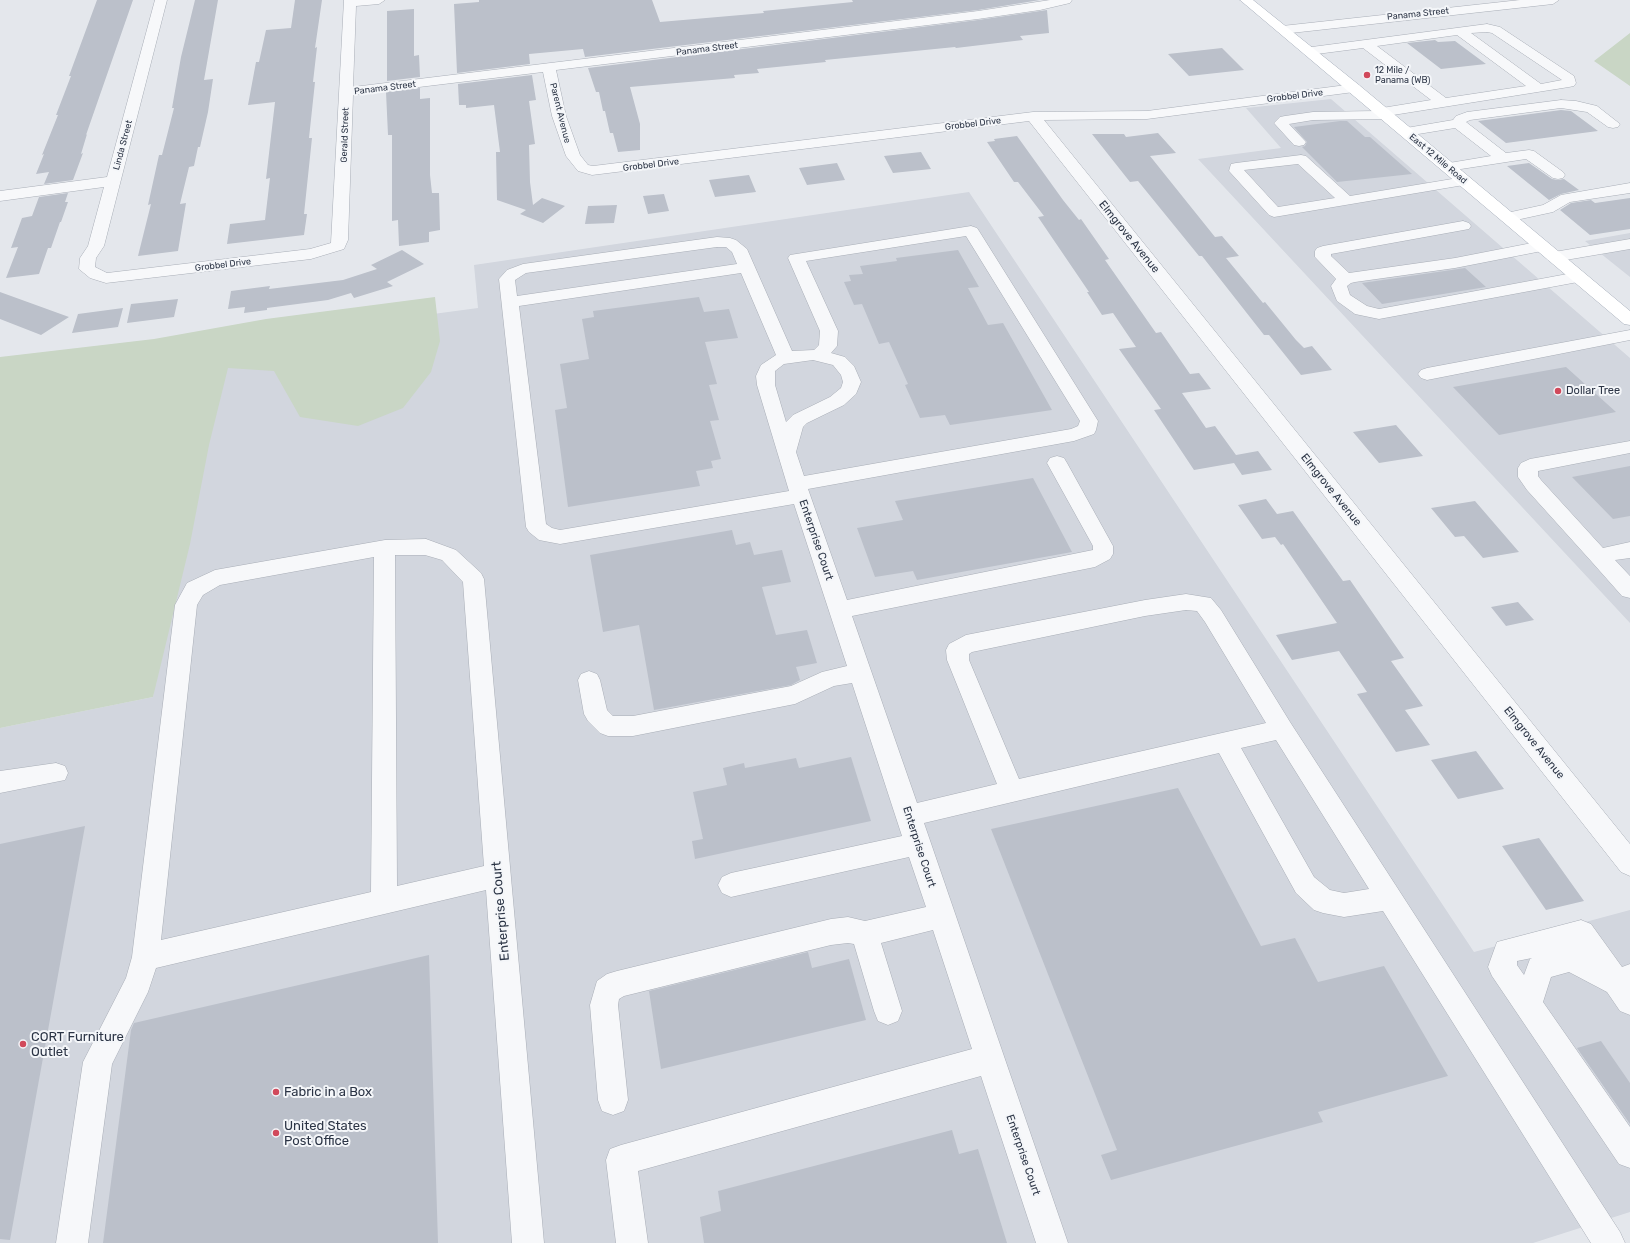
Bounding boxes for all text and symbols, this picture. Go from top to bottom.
street label: Panama Street [1386,5,1450,23]
street label: Panama Street [675,40,739,58]
place label: 12 Mile / Panama (WB) [1375,65,1430,86]
marker: 12 Mile / Panama (WB) [1362,70,1372,80]
street label: Panama Street [353,79,417,97]
street label: Parent Avenue [547,82,573,144]
street label: Grobbel Drive [1266,87,1324,105]
street label: Gerald Street [339,107,351,163]
street label: Grobbel Drive [944,115,1002,133]
street label: Linda Street [111,119,135,171]
street label: East 12 Mile Road [1407,132,1469,186]
street label: Grobbel Drive [622,156,680,174]
street label: Elmgrove Avenue [1096,198,1162,276]
street label: Grobbel Drive [194,256,252,274]
place label: Dollar Tree [1566,384,1620,398]
marker: Dollar Tree [1553,386,1563,396]
street label: Elmgrove Avenue [1298,451,1364,529]
street label: Enterprise Court [796,498,836,582]
street label: Elmgrove Avenue [1501,704,1567,782]
street label: Enterprise Court [900,805,938,889]
street label: Enterprise Court [489,861,513,961]
place label: CORT Furniture Outlet [31,1029,124,1060]
marker: CORT Furniture Outlet [18,1039,28,1049]
place label: Fabric in a Box [284,1084,372,1100]
marker: Fabric in a Box [271,1087,281,1097]
street label: Enterprise Court [1003,1113,1043,1197]
place label: United States Post Office [284,1118,367,1149]
marker: United States Post Office [271,1128,281,1138]

